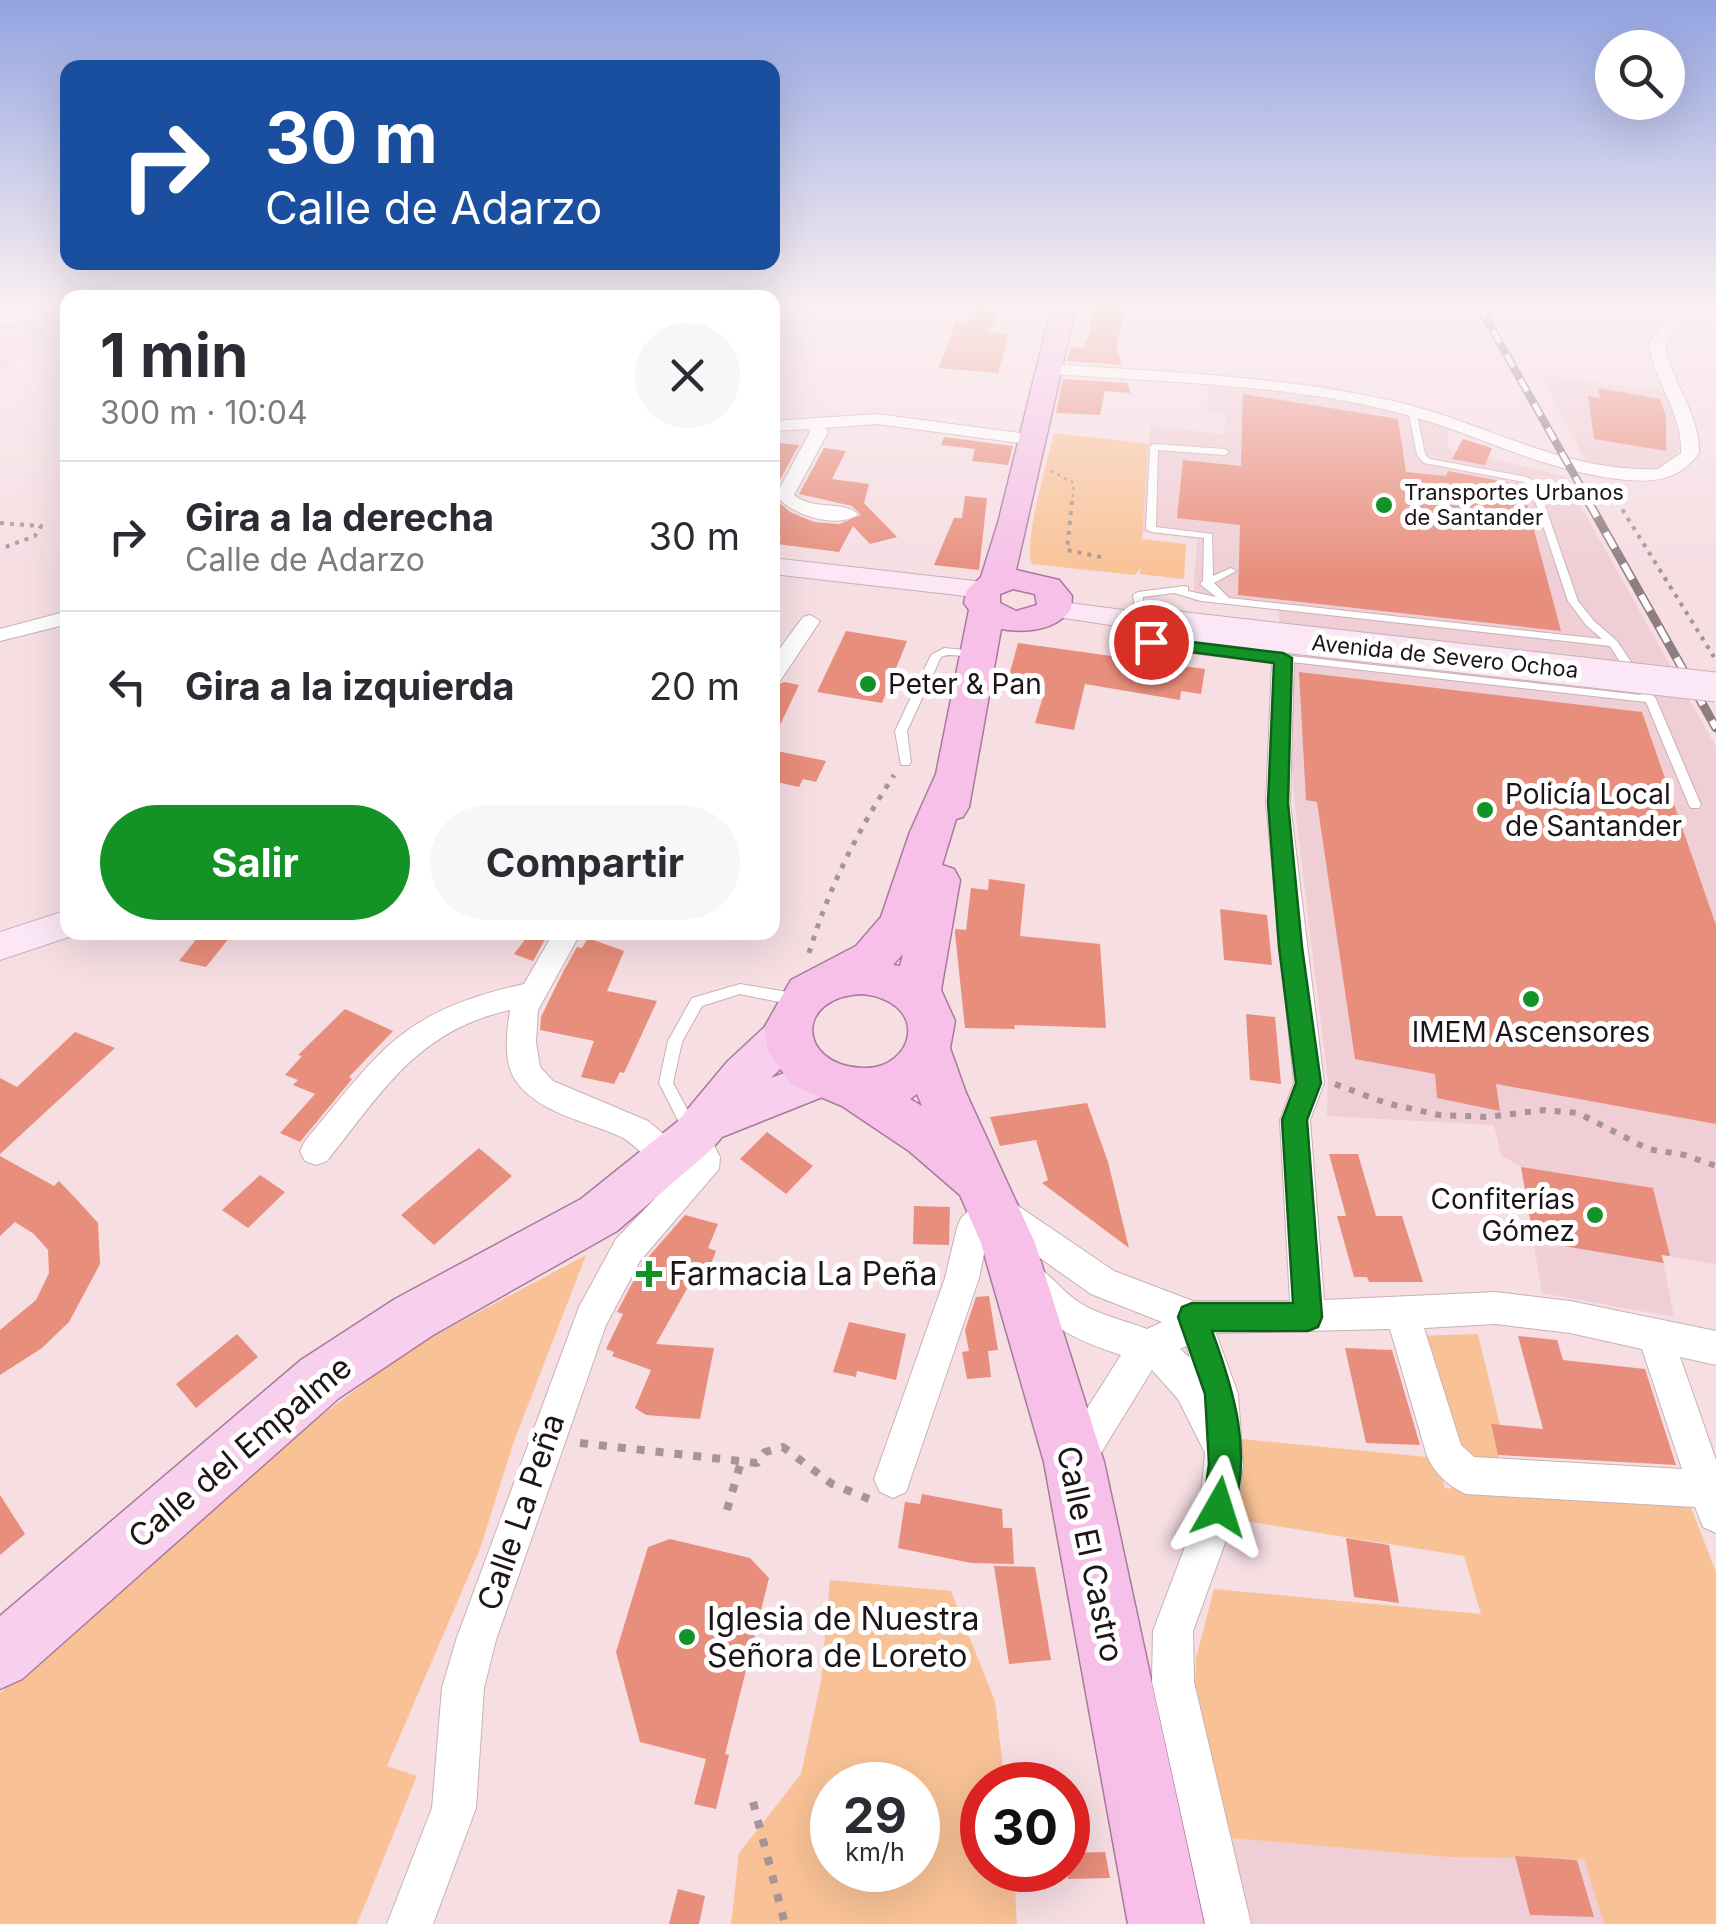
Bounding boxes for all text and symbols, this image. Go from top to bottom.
map controls [1595,30,1685,120]
button: search [1595,30,1685,120]
text: 30 m [265,95,438,180]
icon: right [100,100,230,230]
text: Calle de Adarzo [265,180,602,235]
text: 1 min [100,319,248,391]
button: close [635,323,740,428]
text: 300 m · 10:04 [100,393,308,432]
place label: Transportes Urbanos de Santander [1404,479,1624,530]
text: Gira a la derecha [185,494,494,540]
marker: Transportes Urbanos de Santander [1373,494,1395,516]
icon: right [100,509,155,564]
text: 30 m [649,513,740,559]
text: Calle de Adarzo [185,540,425,579]
pin [1109,600,1194,685]
icon: arrive [1124,615,1179,670]
street label: Avenida de Severo Ochoa [1310,629,1580,683]
icon: left [100,659,155,714]
text: Gira a la izquierda [185,663,515,709]
text: 20 m [649,663,740,709]
place label: Peter & Pan [888,667,1042,701]
marker: Peter & Pan [857,673,879,695]
place label: Policía Local de Santander [1505,777,1682,843]
marker: Policía Local de Santander [1474,799,1496,821]
button: Salir [100,805,410,920]
button: Compartir [430,805,740,920]
marker: IMEM Ascensores [1520,988,1542,1010]
place label: IMEM Ascensores [1412,1015,1650,1049]
place label: Confiterías Gómez [1431,1182,1575,1248]
marker: Confiterías Gómez [1584,1204,1606,1226]
place label: Farmacia La Peña [669,1254,937,1293]
marker: Farmacia La Peña [638,1263,660,1285]
street label: Calle del Empalme [120,1347,359,1556]
street label: Calle La Peña [469,1408,572,1615]
street label: Calle El Castro [1049,1442,1132,1665]
position arrow [1167,1455,1271,1559]
place label: Iglesia de Nuestra Señora de Loreto [707,1599,980,1675]
marker: Iglesia de Nuestra Señora de Loreto [676,1626,698,1648]
speed limit sign: 30 [960,1762,1090,1892]
text: 29 [843,1785,907,1845]
text: km/h [845,1837,905,1867]

